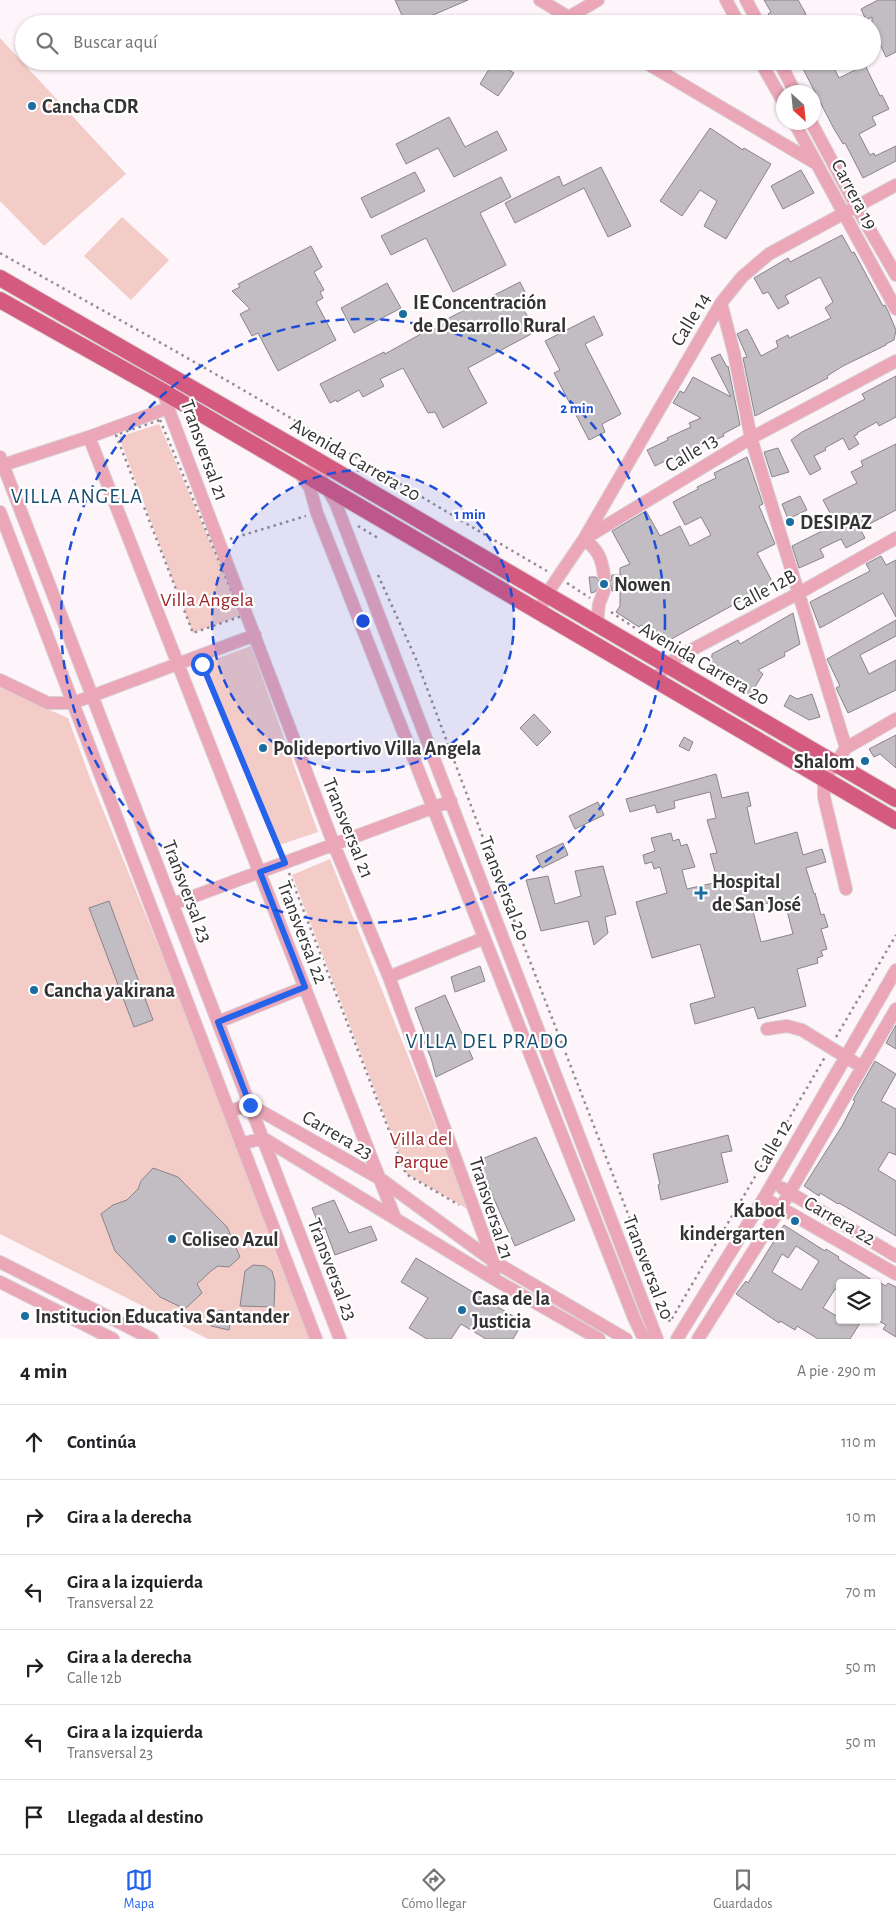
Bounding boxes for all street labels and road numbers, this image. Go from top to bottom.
street label: Carrera 19 [827,156,881,233]
street label: Calle 14 [667,289,715,350]
street label: Transversal 21 [176,397,232,504]
street label: Avenida Carrera 20 [287,415,424,505]
street label: Calle 13 [662,430,721,476]
street label: Calle 12B [729,566,800,616]
street label: Avenida Carrera 20 [636,619,773,709]
street label: Transversal 21 [319,775,377,881]
street label: Transversal 20 [475,833,533,943]
street label: Transversal 23 [158,838,216,945]
street label: Transversal 22 [273,878,331,987]
street label: Carrera 23 [299,1107,376,1163]
street label: Calle 12 [750,1116,796,1177]
street label: Transversal 21 [465,1155,517,1262]
street label: Carrera 22 [800,1193,879,1249]
street label: Transversal 20 [619,1212,677,1322]
street label: Transversal 23 [303,1216,361,1323]

